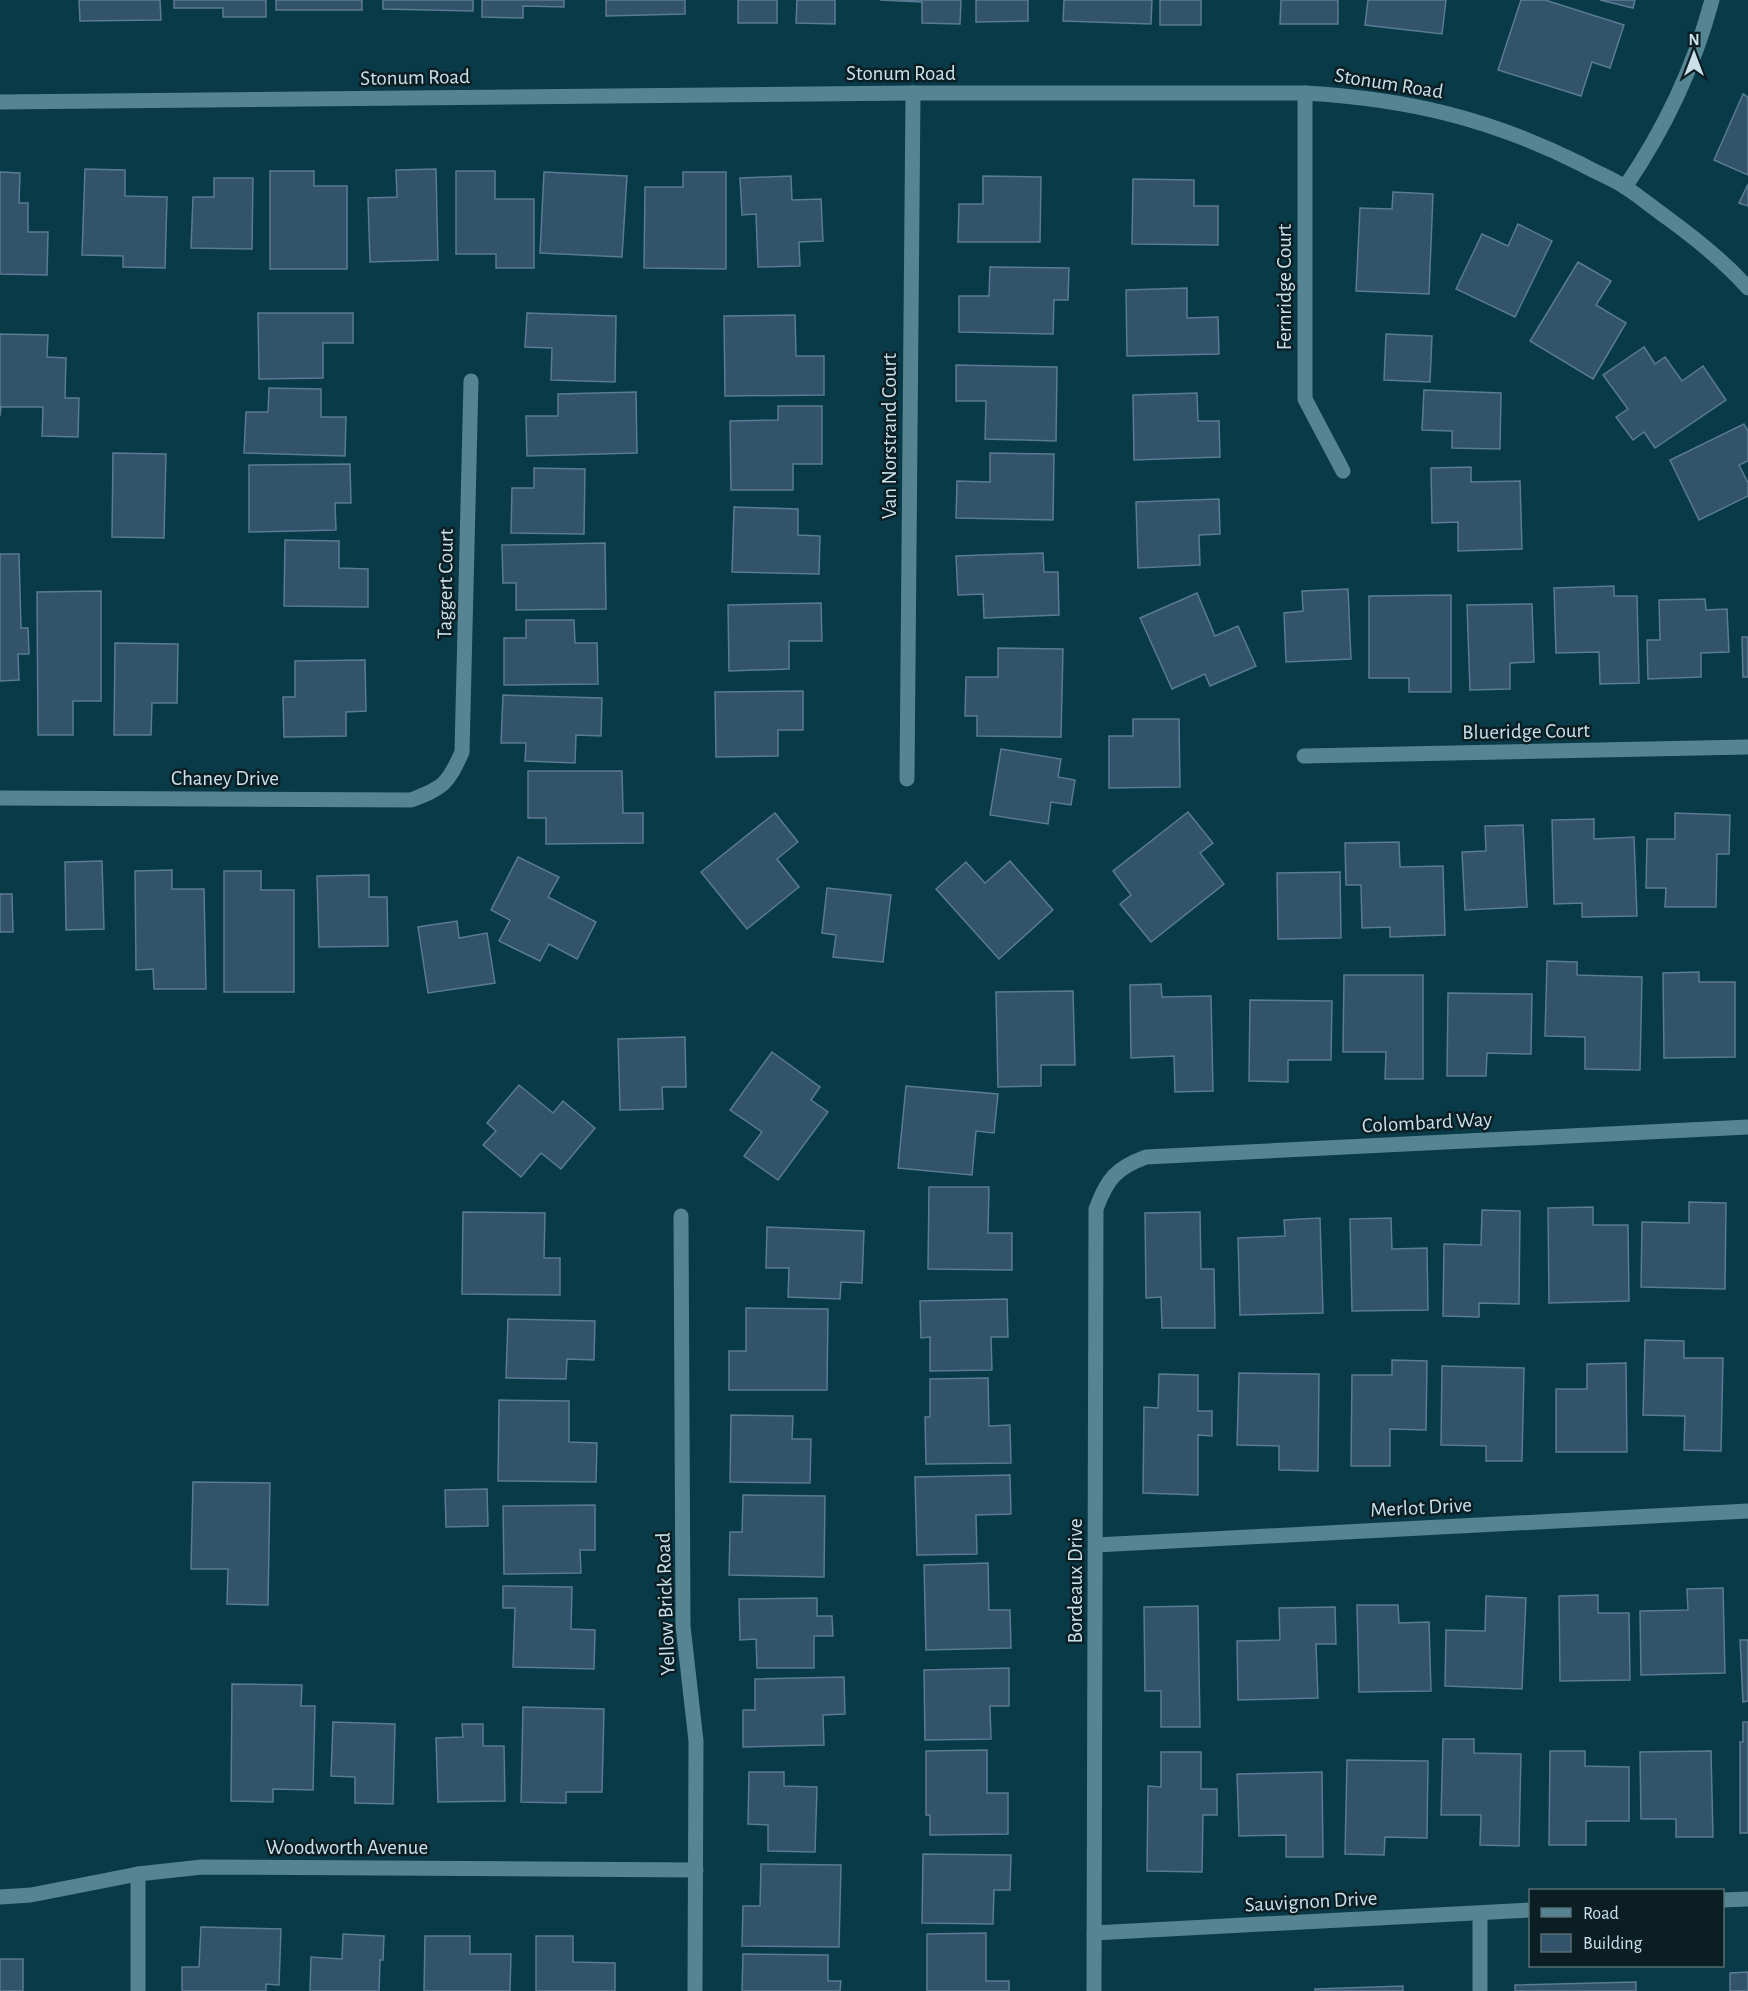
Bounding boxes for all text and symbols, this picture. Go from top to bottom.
north arrow [1664,24,1724,84]
text: N [1688,32,1700,48]
street label: Stonum Road [846,63,956,84]
street label: Stonum Road [1333,65,1445,102]
street label: Stonum Road [360,66,470,89]
street label: Fernridge Court [1274,224,1295,350]
street label: Van Norstrand Court [879,353,900,519]
street label: Taggert Court [434,528,457,639]
street label: Blueridge Court [1462,720,1590,743]
street label: Chaney Drive [171,768,279,789]
street label: Colombard Way [1361,1109,1493,1136]
street label: Merlot Drive [1370,1494,1472,1521]
street label: Bordeaux Drive [1065,1518,1086,1644]
street label: Yellow Brick Road [653,1532,678,1676]
street label: Woodworth Avenue [266,1837,428,1858]
street label: Sauvignon Drive [1244,1888,1378,1915]
legend [1529,1889,1724,1967]
text: Road [1583,1905,1619,1923]
text: Building [1583,1935,1643,1953]

